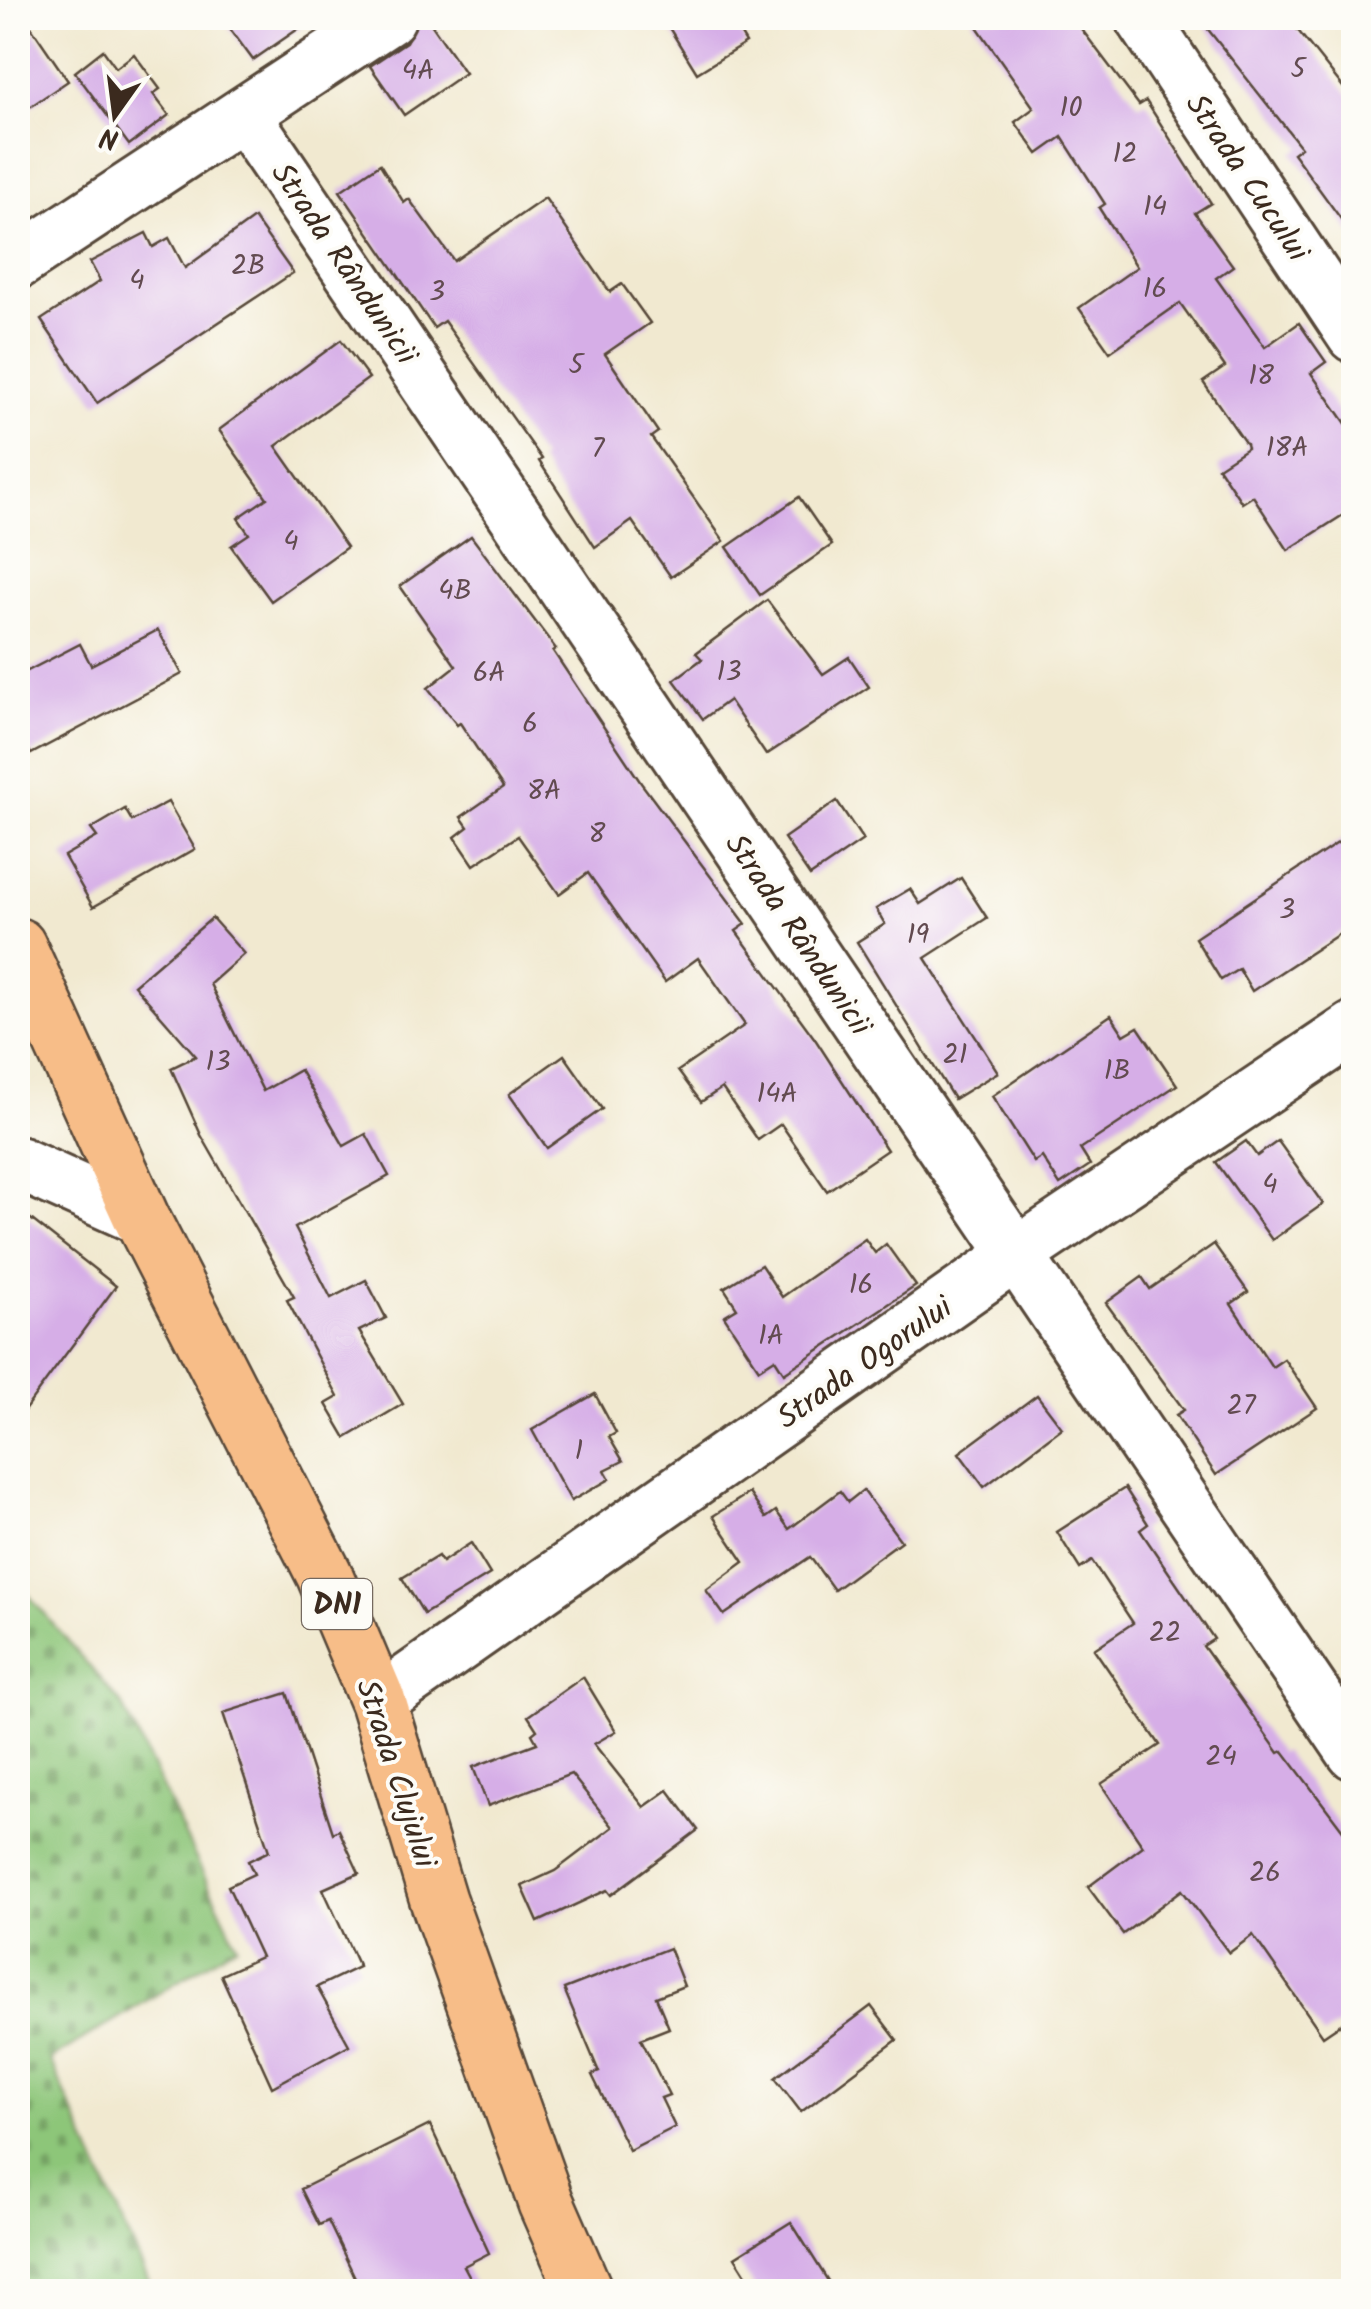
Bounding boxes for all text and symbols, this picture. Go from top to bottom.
house number: 5 [1290,47,1307,92]
house number: 4A [402,49,434,94]
north arrow [65,65,165,165]
street label: Strada Cucului [1171,84,1322,274]
house number: 10 [1060,86,1082,131]
text: N [95,113,124,161]
house number: 12 [1112,132,1138,177]
street label: Strada Rândunicii [256,153,431,377]
house number: 14 [1143,185,1167,230]
house number: 2B [231,244,265,289]
house number: 4 [129,259,145,304]
house number: 16 [1143,267,1167,312]
house number: 3 [429,270,445,315]
house number: 5 [568,343,585,388]
house number: 18 [1248,354,1274,399]
house number: 18A [1266,426,1308,471]
house number: 7 [592,427,606,472]
house number: 4 [283,520,299,565]
house number: 4B [438,569,472,614]
house number: 13 [717,650,741,695]
house number: 6A [473,651,505,696]
house number: 6 [522,702,538,747]
house number: 8A [527,769,561,814]
house number: 8 [589,812,606,857]
street label: Strada Rândunicii [710,824,885,1048]
house number: 3 [1279,888,1295,933]
house number: 19 [907,913,930,958]
house number: 21 [942,1033,968,1078]
house number: 13 [206,1040,230,1085]
house number: 1B [1104,1049,1130,1094]
house number: 14A [756,1072,798,1117]
house number: 4 [1262,1163,1278,1208]
house number: 16 [849,1263,873,1308]
street label: Strada Ogorului [767,1284,965,1444]
house number: 1A [758,1314,784,1359]
house number: 27 [1226,1384,1257,1429]
house number: 1 [575,1429,583,1474]
road number: DN1 [302,1579,372,1629]
house number: 22 [1149,1611,1181,1656]
street label: Strada Clujului [340,1673,450,1876]
house number: 24 [1205,1735,1237,1780]
house number: 26 [1249,1851,1281,1896]

